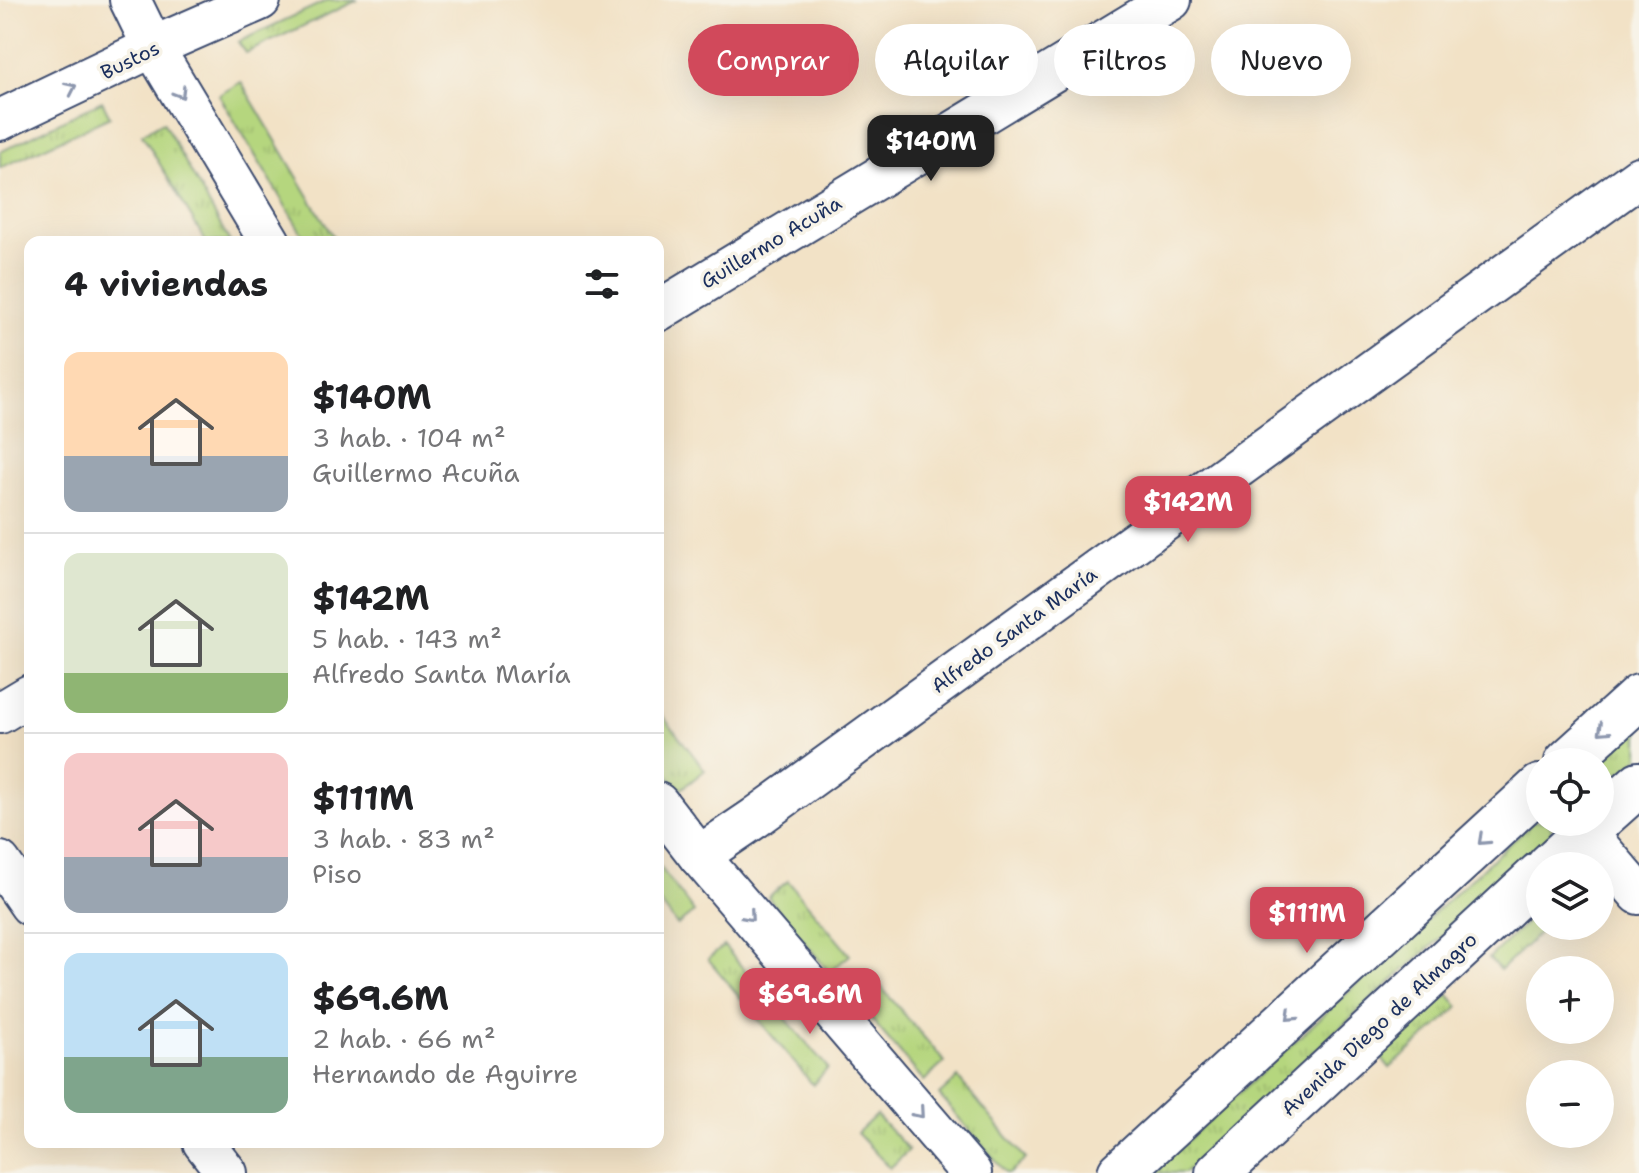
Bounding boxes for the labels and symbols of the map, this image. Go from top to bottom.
street label: Bustos [96,35,164,85]
one-way arrow [62,81,77,97]
one-way arrow [171,84,186,99]
pin: $140M [875,115,987,183]
street label: Guillermo Acuña [696,189,847,294]
pin: $142M [1132,476,1244,544]
street label: Alfredo Santa María [926,561,1103,699]
one-way arrow [1598,720,1613,734]
one-way arrow [1477,830,1492,844]
pin: $111M [1251,887,1363,955]
one-way arrow [740,906,754,921]
street label: Avenida Diego de Almagro [1275,926,1483,1122]
pin: $69.6M [745,968,875,1036]
one-way arrow [1286,1006,1301,1020]
one-way arrow [909,1103,924,1118]

